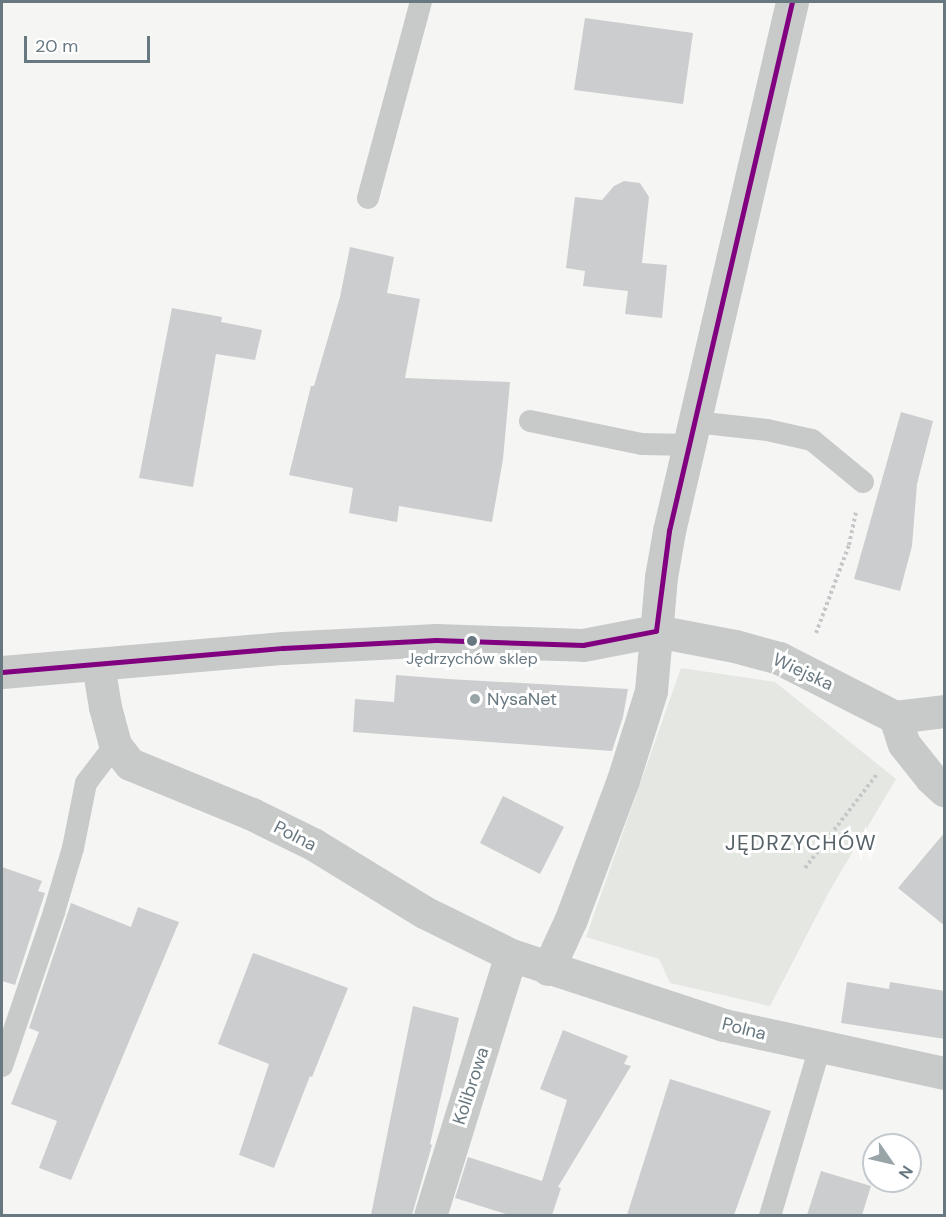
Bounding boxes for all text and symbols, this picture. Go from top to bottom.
scale bar [27,24,153,62]
text: 20 m [35,34,78,58]
marker: Jędrzychów sklep [466,635,478,647]
place label: Jędrzychów sklep [406,649,538,669]
street label: Wiejska [769,649,837,695]
place label: NysaNet [487,688,557,710]
marker: NysaNet [468,692,482,706]
street label: Polna [270,816,320,856]
district label: JĘDRZYCHÓW [725,830,877,856]
street label: Polna [720,1013,768,1045]
street label: Kolibrowa [448,1045,494,1127]
north arrow [862,1133,922,1193]
text: N [894,1162,918,1183]

